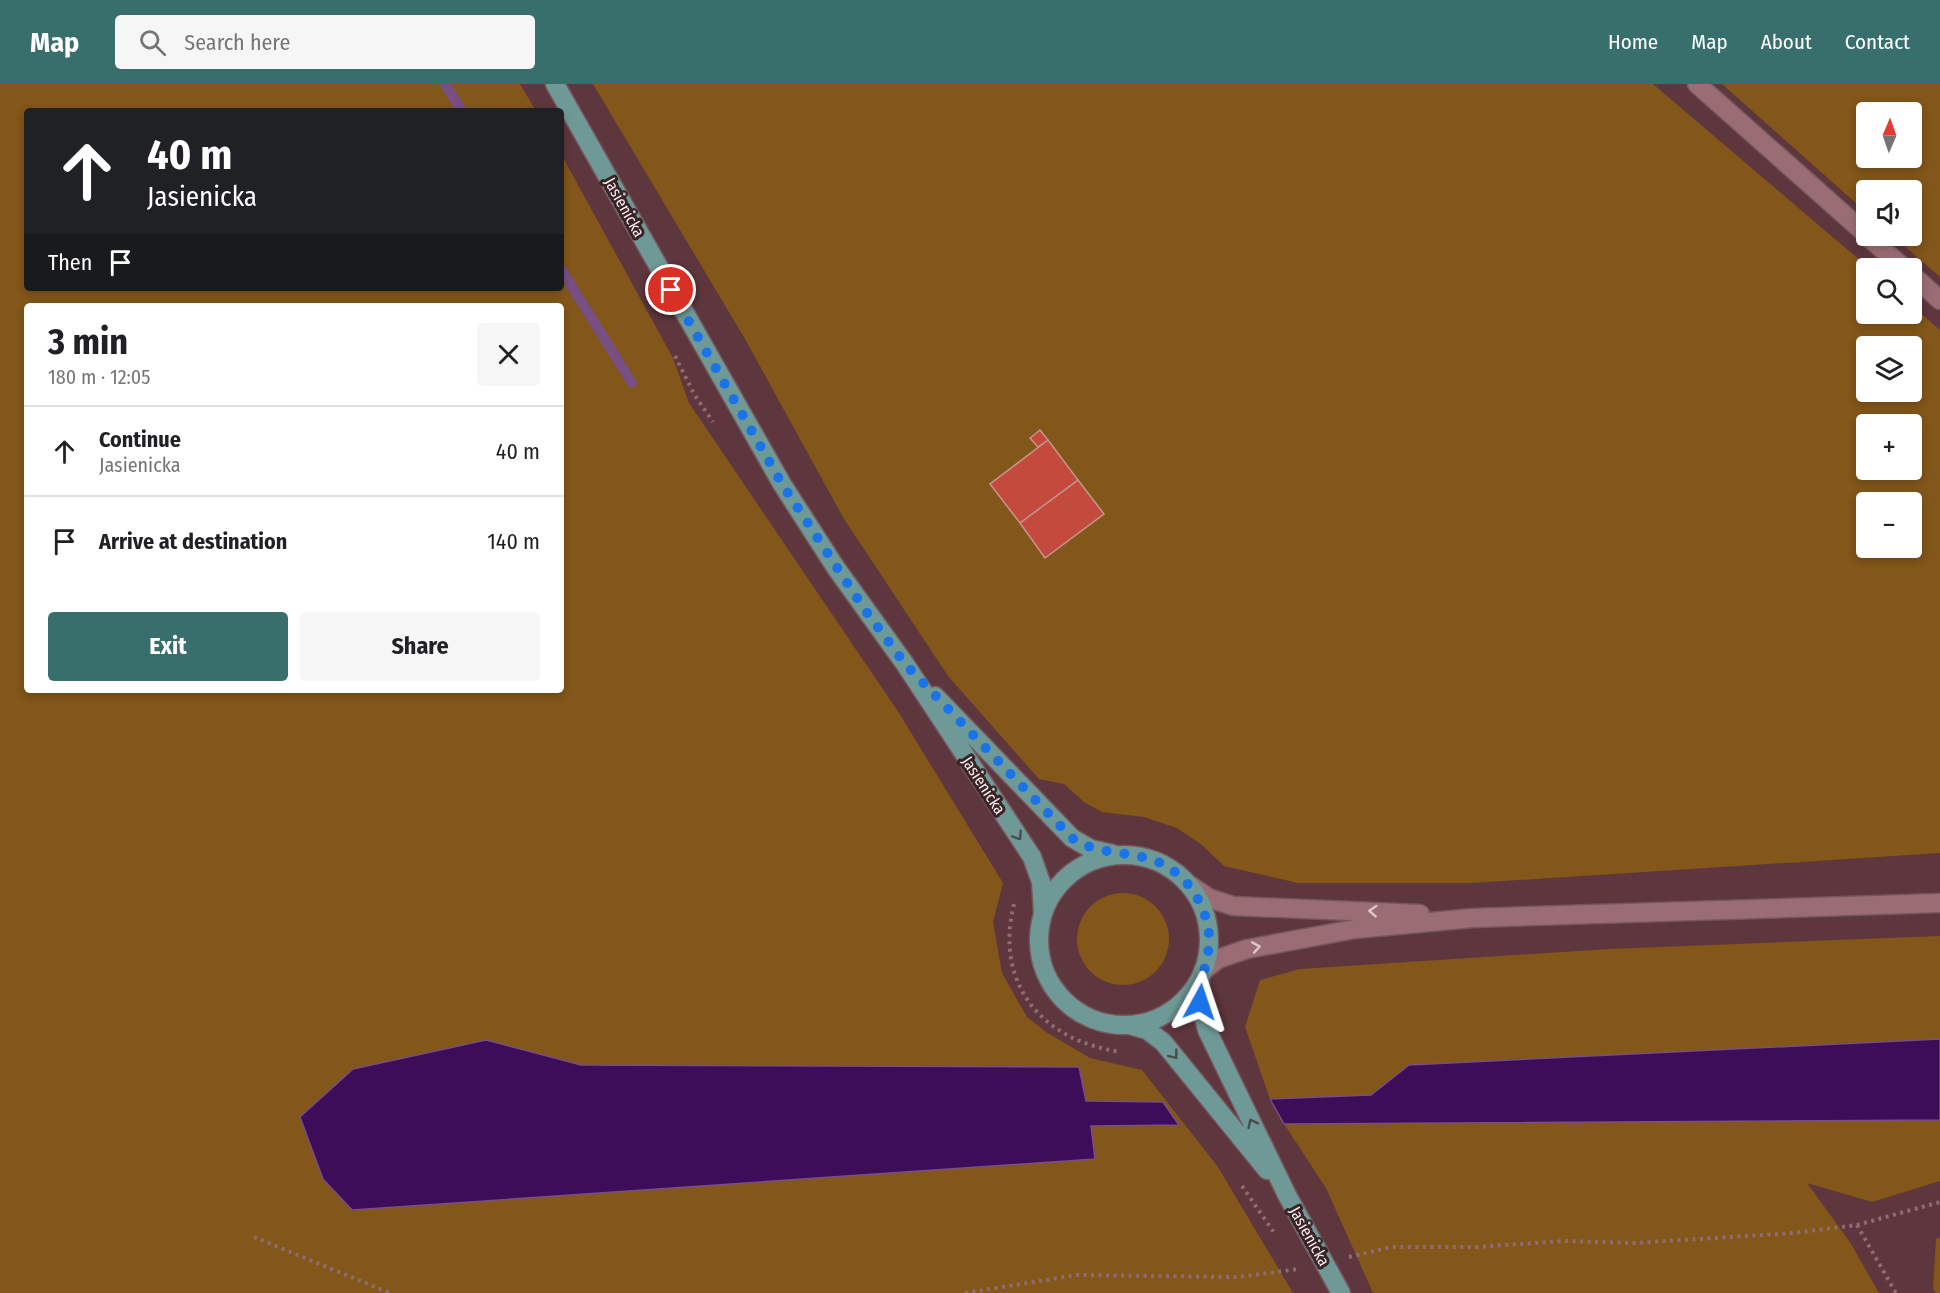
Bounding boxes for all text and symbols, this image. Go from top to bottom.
search box [115,15,535,69]
text: Map [30,26,79,59]
icon: search [136,26,169,59]
text: Search here [184,29,290,56]
text: Home [1608,29,1658,55]
text: Map [1691,29,1728,55]
text: About [1761,29,1812,55]
text: Contact [1845,29,1910,55]
north arrow [1856,102,1922,168]
map controls [1856,102,1922,558]
text: 40 m [147,130,232,180]
icon: ahead [48,132,126,210]
street label: Jasienicka [600,174,649,241]
button: sound [1856,180,1922,246]
text: Jasienicka [147,181,257,213]
icon: arrive [104,246,137,279]
text: Then [48,249,92,276]
button: search [1856,258,1922,324]
pin [645,264,696,315]
icon: arrive [654,273,687,306]
text: 3 min [48,320,128,364]
button: close [477,323,540,386]
button: layers [1856,336,1922,402]
text: 180 m · 12:05 [48,365,150,389]
button: + [1856,414,1922,480]
text: Continue [99,426,181,453]
icon: ahead [48,435,81,468]
text: 40 m [496,438,540,465]
text: Jasienicka [99,453,181,477]
button: − [1856,492,1922,558]
icon: arrive [48,525,81,558]
text: Arrive at destination [99,528,287,555]
text: 140 m [487,528,540,555]
button: Exit [48,612,288,681]
button: Share [300,612,540,681]
street label: Jasienicka [958,753,1009,818]
one-way arrow [1011,830,1022,841]
one-way arrow [1368,905,1377,918]
one-way arrow [1250,941,1260,954]
position arrow [1168,970,1232,1034]
one-way arrow [1166,1049,1177,1060]
one-way arrow [1247,1119,1259,1130]
street label: Jasienicka [1285,1203,1334,1270]

